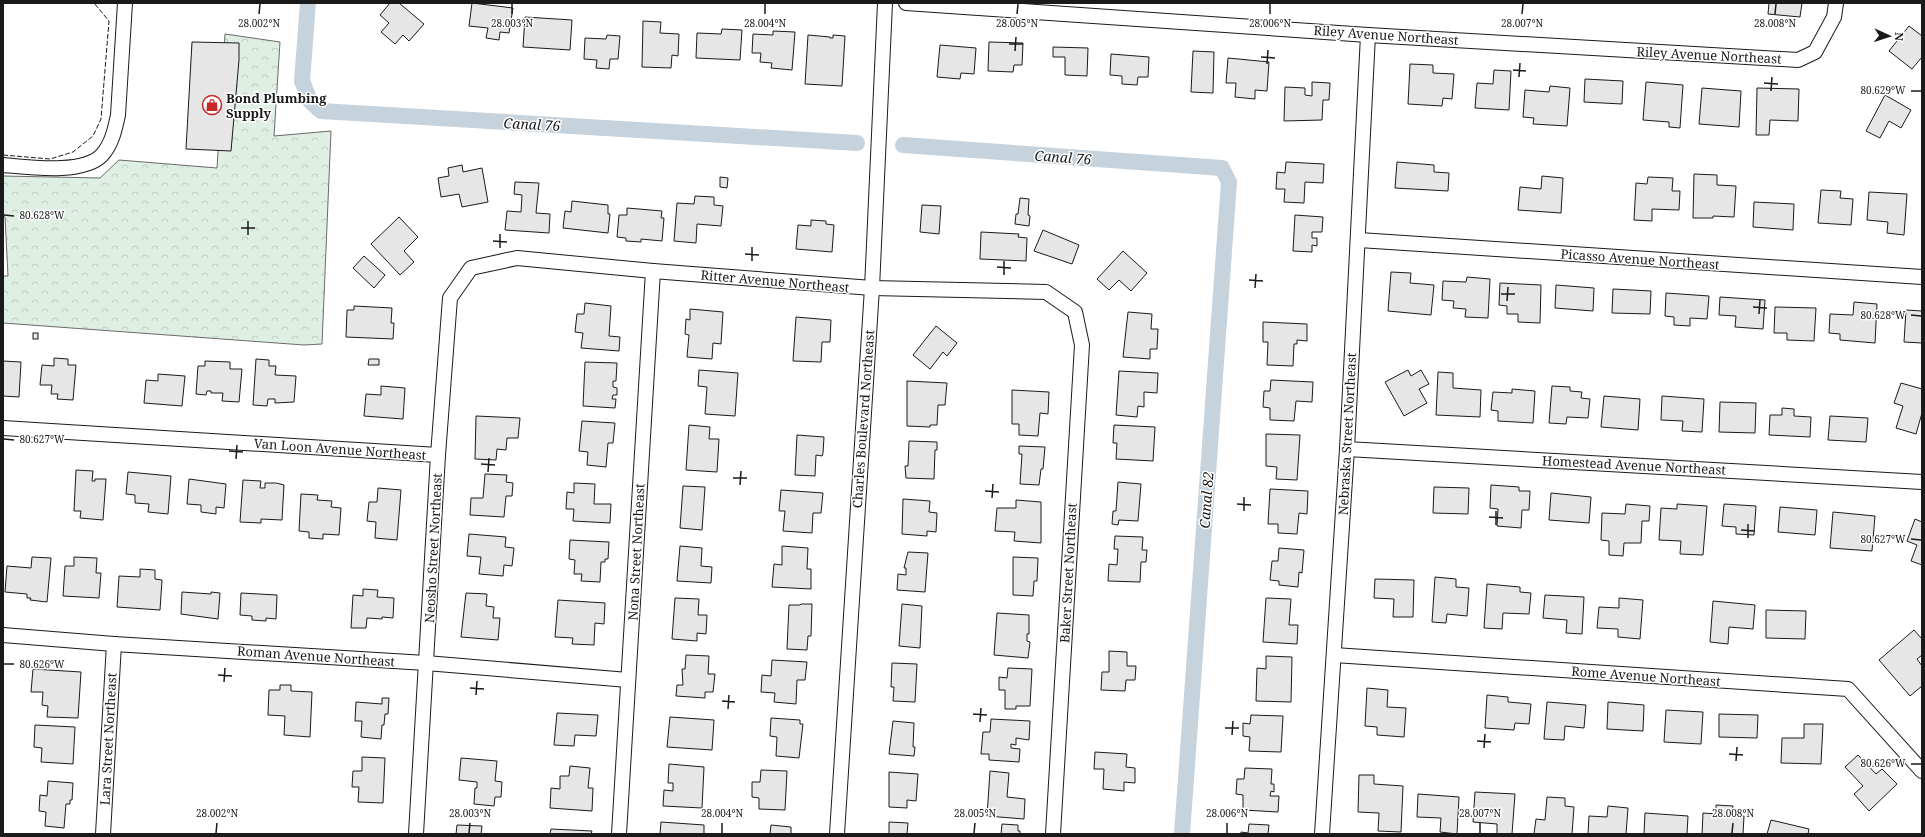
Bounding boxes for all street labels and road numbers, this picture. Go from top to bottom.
street label: Riley Avenue Northeast [1313,21,1460,49]
street label: Riley Avenue Northeast [1636,42,1782,68]
street label: Picasso Avenue Northeast [1560,244,1720,274]
street label: Ritter Avenue Northeast [700,266,851,297]
street label: Charles Boulevard Northeast [848,329,878,509]
street label: Nebraska Street Northeast [1334,352,1360,516]
street label: Van Loon Avenue Northeast [253,434,427,464]
street label: Homestead Avenue Northeast [1542,451,1727,479]
street label: Neosho Street Northeast [420,472,446,623]
street label: Nona Street Northeast [623,483,649,621]
street label: Baker Street Northeast [1055,502,1081,644]
street label: Roman Avenue Northeast [236,641,396,671]
street label: Rome Avenue Northeast [1571,662,1722,690]
street label: Lara Street Northeast [96,672,120,806]

